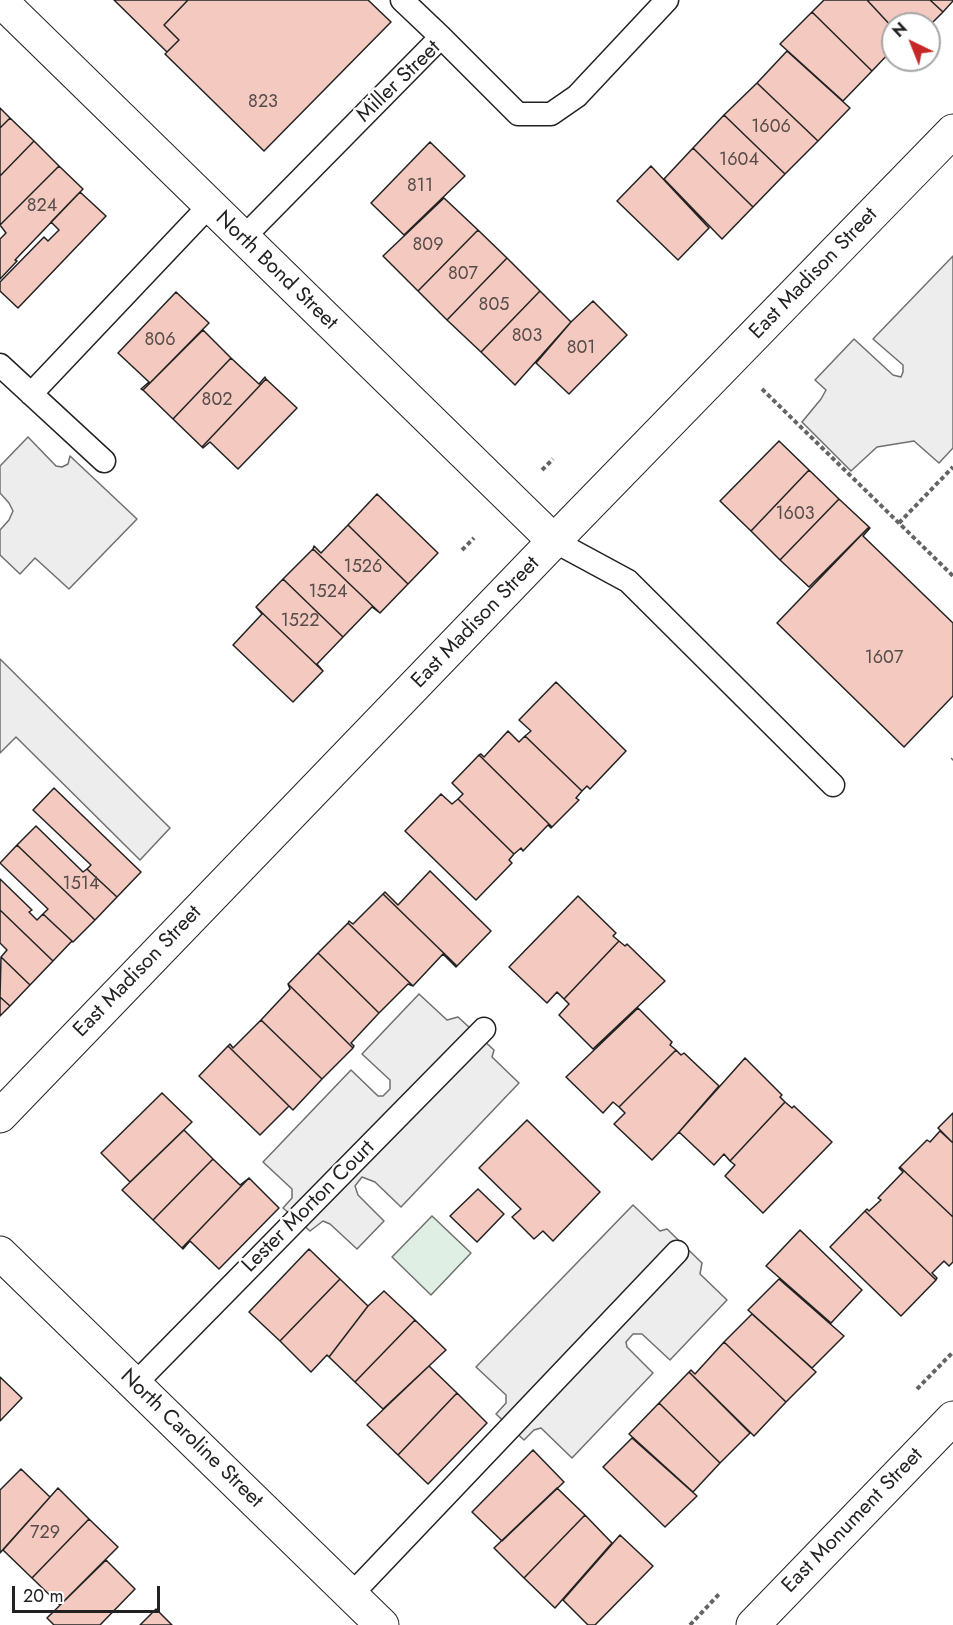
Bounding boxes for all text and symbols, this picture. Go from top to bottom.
north arrow [881,12,941,72]
text: N [887,17,912,43]
street label: Miller Street [352,36,446,128]
house number: 823 [248,92,278,114]
house number: 1606 [751,117,791,139]
house number: 1604 [719,150,759,172]
house number: 811 [407,176,433,198]
house number: 824 [27,196,57,218]
street label: East Madison Street [745,203,883,345]
street label: North Bond Street [210,206,342,336]
house number: 809 [413,235,443,257]
house number: 807 [448,264,478,286]
house number: 805 [479,295,509,317]
house number: 803 [512,326,542,348]
house number: 806 [145,330,175,352]
house number: 801 [567,338,595,360]
house number: 802 [202,390,232,412]
house number: 1603 [775,504,815,526]
street label: East Madison Street [407,552,545,694]
house number: 1526 [344,557,382,579]
house number: 1524 [309,582,347,604]
house number: 1522 [281,611,319,633]
house number: 1607 [865,648,903,670]
house number: 1514 [63,874,99,896]
street label: East Madison Street [69,901,207,1043]
street label: Lester Morton Court [238,1136,380,1278]
street label: North Caroline Street [114,1364,268,1514]
street label: East Monument Street [777,1443,929,1599]
house number: 729 [30,1523,60,1545]
scale bar [15,1574,164,1612]
text: 20 m [23,1583,63,1609]

